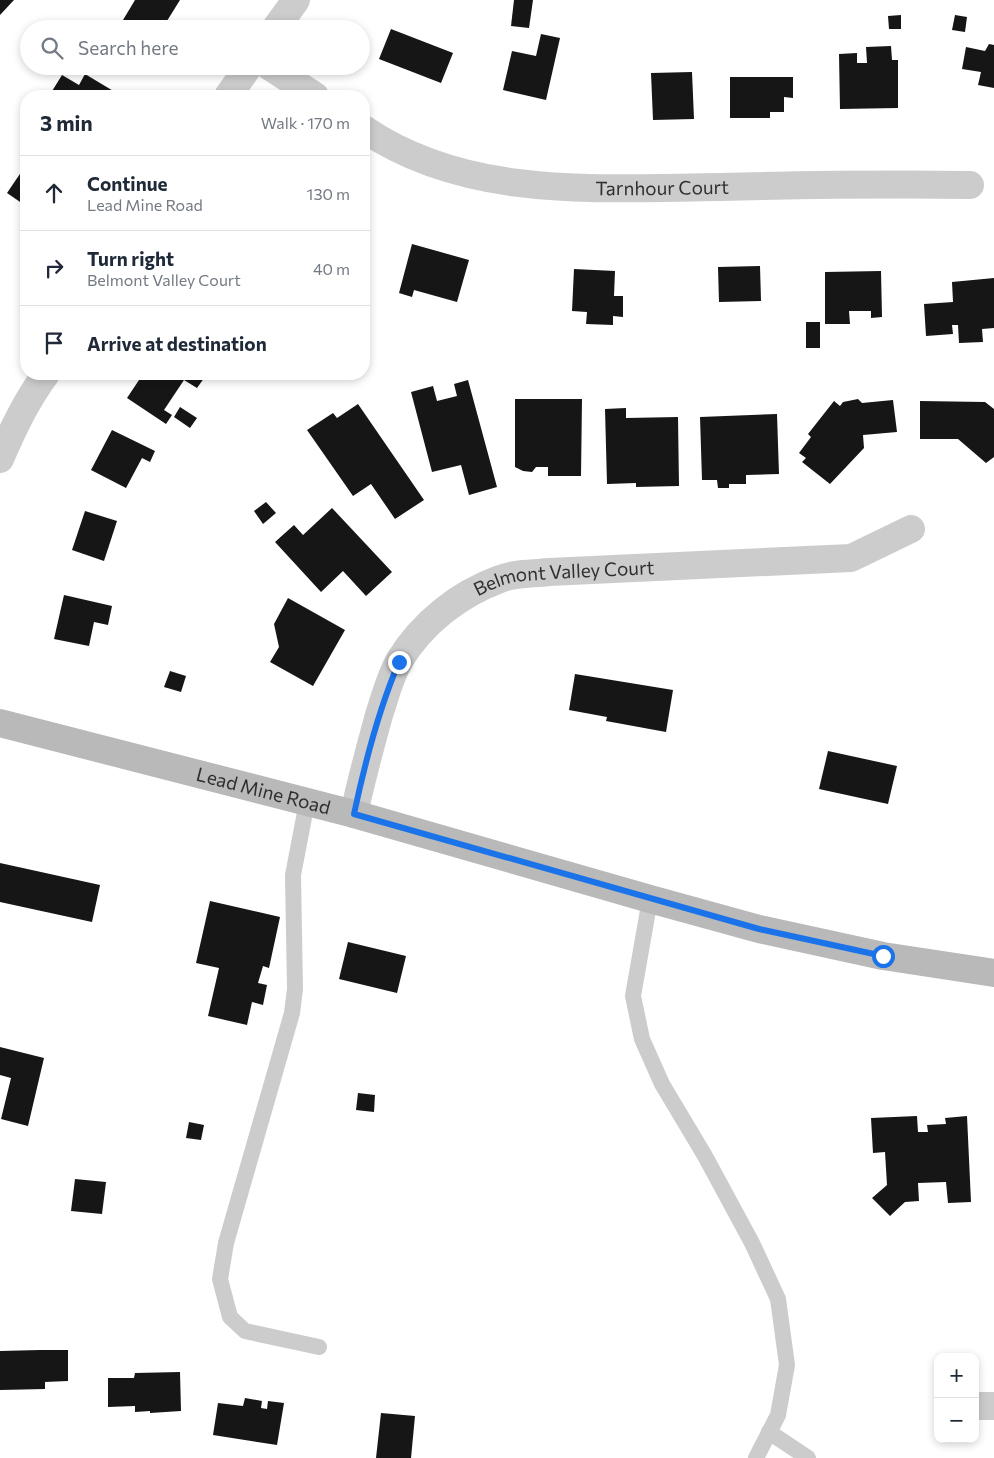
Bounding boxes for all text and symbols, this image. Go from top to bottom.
search box [20,20,370,75]
icon: search [38,34,66,62]
text: Search here [78,36,178,59]
text: 3 min [40,110,93,135]
text: Walk · 170 m [261,113,350,132]
text: Continue [87,172,167,195]
street label: Tarnhour Court [595,175,729,199]
icon: ahead [40,179,68,207]
text: 130 m [307,184,350,203]
text: Lead Mine Road [87,195,203,214]
text: Turn right [87,247,174,270]
icon: right [40,254,68,282]
text: 40 m [313,259,350,278]
text: Belmont Valley Court [87,270,241,289]
icon: arrive [40,329,68,357]
text: Arrive at destination [87,332,267,355]
street label: Belmont Valley Court [469,555,655,600]
route end [388,651,411,674]
street label: Lead Mine Road [194,762,333,818]
route start [872,945,895,968]
map controls [934,1353,979,1443]
button: + [934,1353,979,1398]
button: − [934,1398,979,1443]

